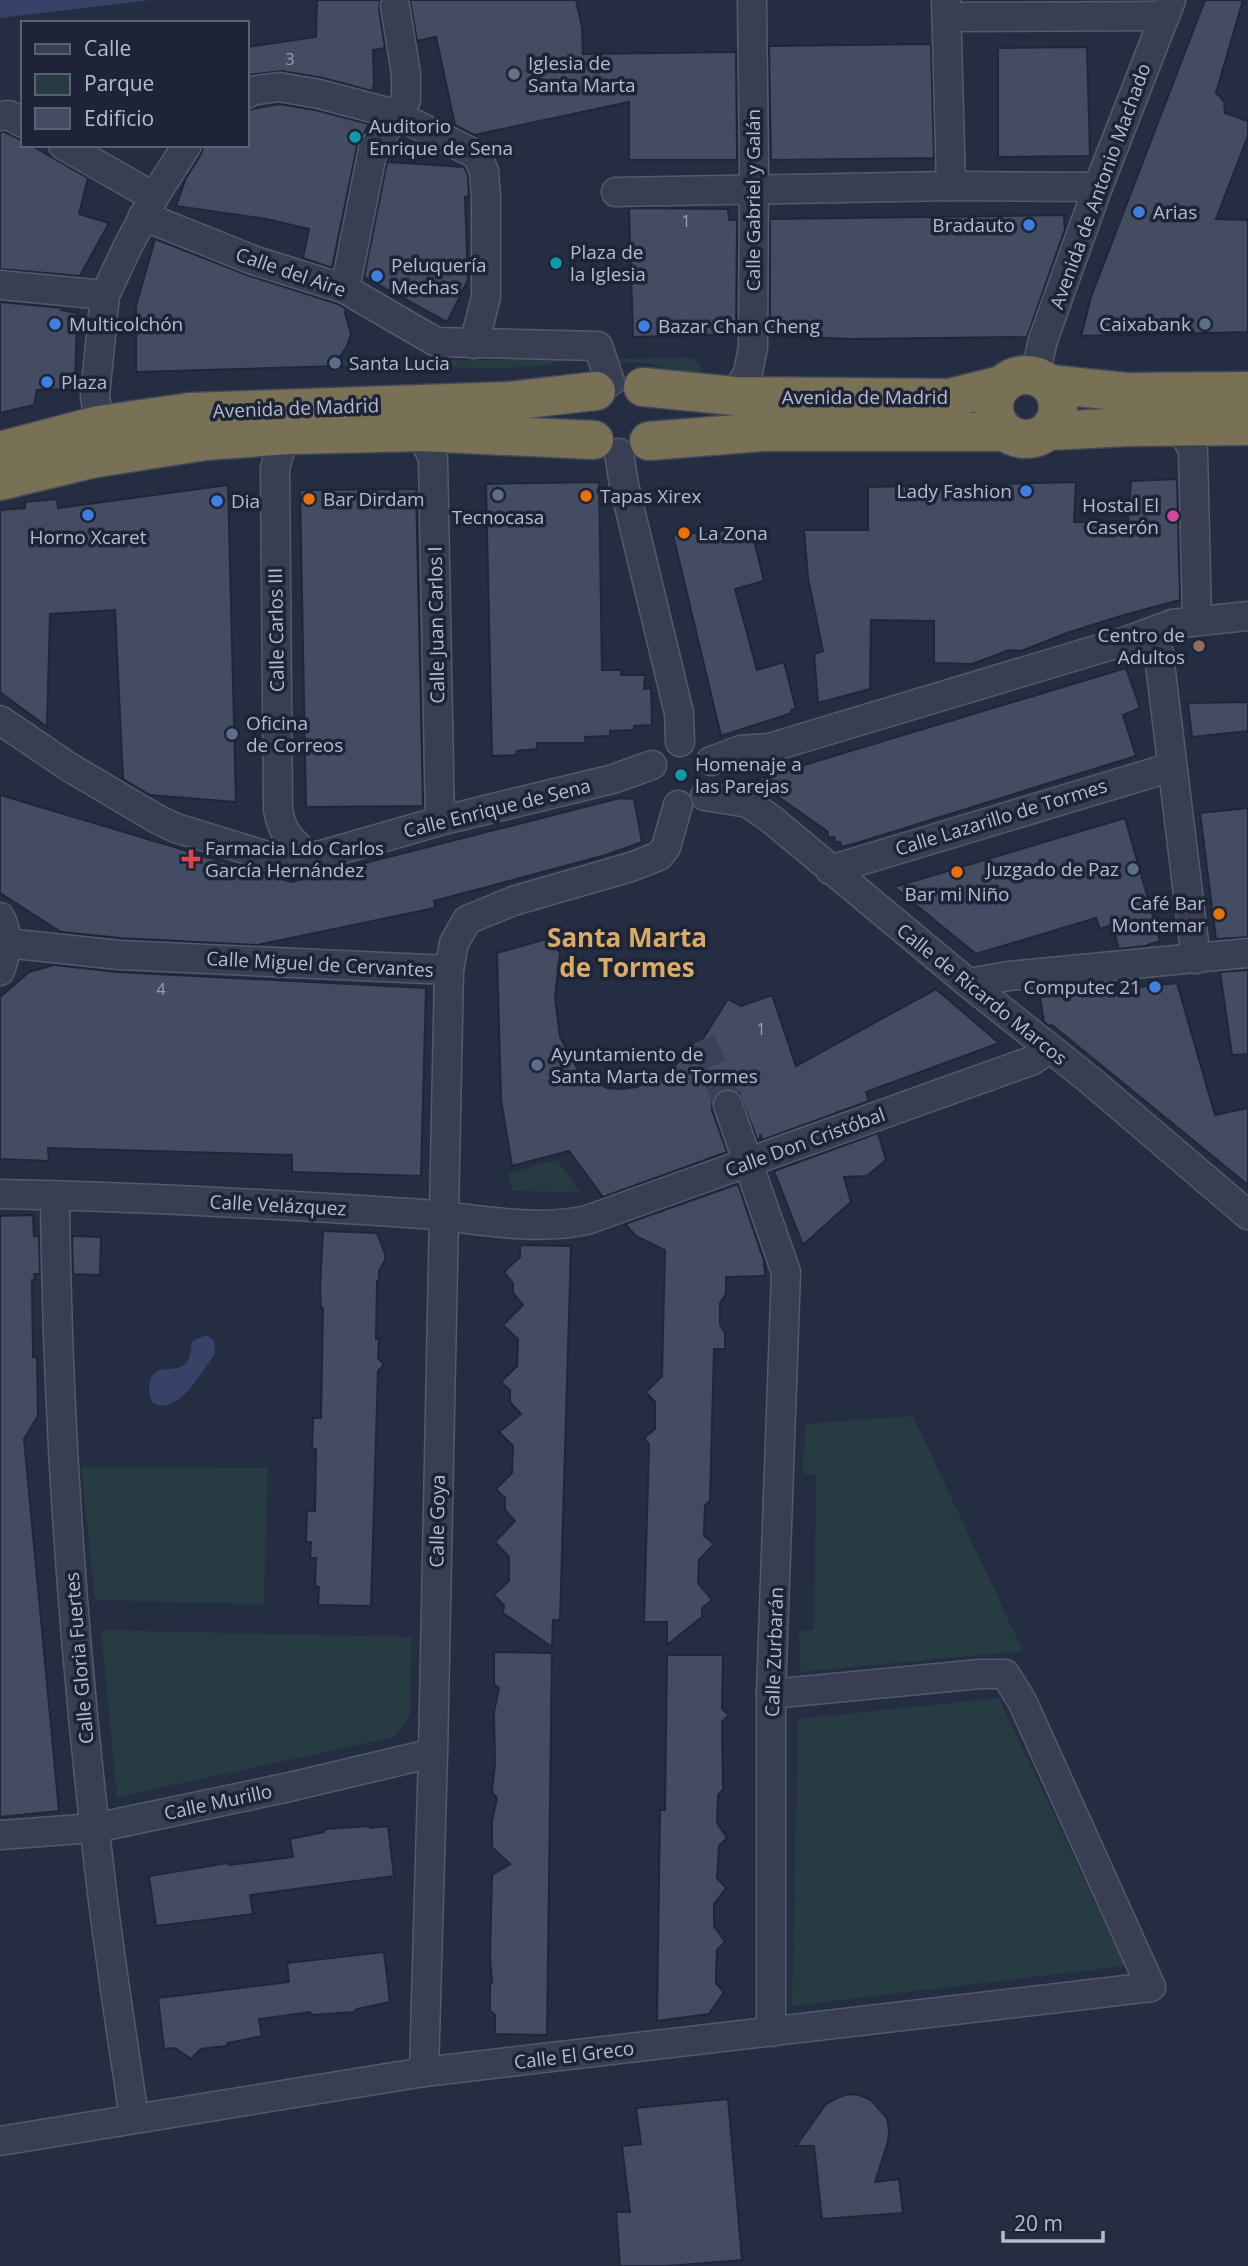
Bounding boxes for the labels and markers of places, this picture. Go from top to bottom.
place label: Iglesia de Santa Marta [528,50,636,98]
marker: Iglesia de Santa Marta [506,66,522,82]
place label: Auditorio Enrique de Sena [369,113,513,161]
marker: Auditorio Enrique de Sena [347,129,363,145]
place label: Arias [1153,199,1197,225]
marker: Arias [1131,204,1147,220]
place label: Bradauto [932,212,1015,238]
marker: Bradauto [1021,217,1037,233]
place label: Plaza de la Iglesia [570,239,646,287]
place label: Peluquería Mechas [391,252,487,300]
marker: Plaza de la Iglesia [548,255,564,271]
marker: Peluquería Mechas [369,268,385,284]
place label: Multicolchón [69,311,183,337]
place label: Caixabank [1099,311,1191,337]
place label: Bazar Chan Cheng [658,313,820,339]
marker: Multicolchón [47,316,63,332]
marker: Caixabank [1197,316,1213,332]
marker: Bazar Chan Cheng [636,318,652,334]
place label: Santa Lucia [349,350,450,376]
marker: Santa Lucia [327,355,343,371]
place label: Plaza [61,369,107,395]
marker: Plaza [39,374,55,390]
place label: Lady Fashion [896,478,1012,504]
place label: Tapas Xirex [600,483,701,509]
marker: Lady Fashion [1018,483,1034,499]
place label: Bar Dirdam [323,486,425,512]
marker: Tecnocasa [490,487,506,503]
place label: Dia [231,488,260,514]
marker: Tapas Xirex [578,488,594,504]
marker: Bar Dirdam [301,491,317,507]
place label: Hostal El Caserón [1082,492,1159,540]
marker: Dia [209,493,225,509]
place label: Tecnocasa [452,504,544,530]
marker: Horno Xcaret [80,507,96,523]
marker: Hostal El Caserón [1165,508,1181,524]
place label: La Zona [698,520,768,546]
place label: Horno Xcaret [29,524,147,550]
marker: La Zona [676,525,692,541]
place label: Centro de Adultos [1098,622,1185,670]
marker: Centro de Adultos [1191,638,1207,654]
place label: Oficina de Correos [246,710,343,758]
marker: Oficina de Correos [224,726,240,742]
place label: Homenaje a las Parejas [695,751,802,799]
marker: Homenaje a las Parejas [673,767,689,783]
place label: Farmacia Ldo Carlos García Hernández [205,835,384,883]
marker: Farmacia Ldo Carlos García Hernández [183,851,199,867]
place label: Juzgado de Paz [984,856,1119,882]
marker: Juzgado de Paz [1125,861,1141,877]
marker: Bar mi Niño [949,864,965,880]
place label: Bar mi Niño [904,881,1010,907]
place label: Café Bar Montemar [1111,890,1205,938]
marker: Café Bar Montemar [1211,906,1227,922]
place label: Computec 21 [1024,974,1141,1000]
marker: Computec 21 [1147,979,1163,995]
place label: Ayuntamiento de Santa Marta de Tormes [551,1041,758,1089]
marker: Ayuntamiento de Santa Marta de Tormes [529,1057,545,1073]

